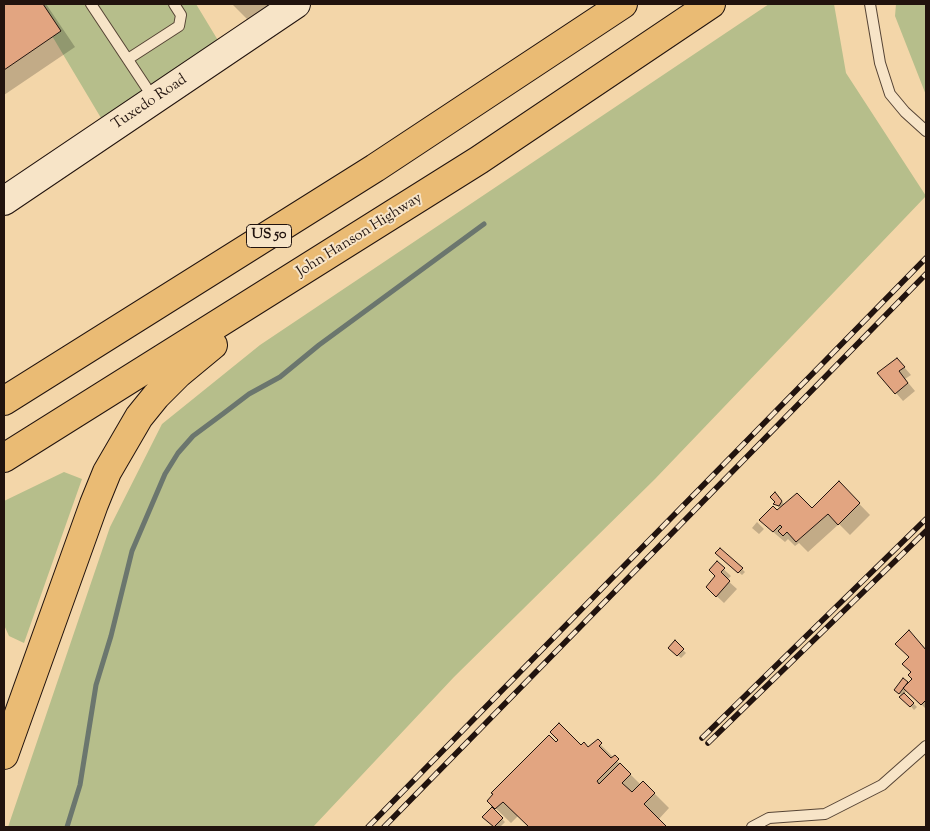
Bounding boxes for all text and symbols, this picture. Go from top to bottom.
street label: Tuxedo Road [109,71,191,135]
street label: John Hanson Highway [294,190,426,282]
road number: US 50 [246,225,292,248]

